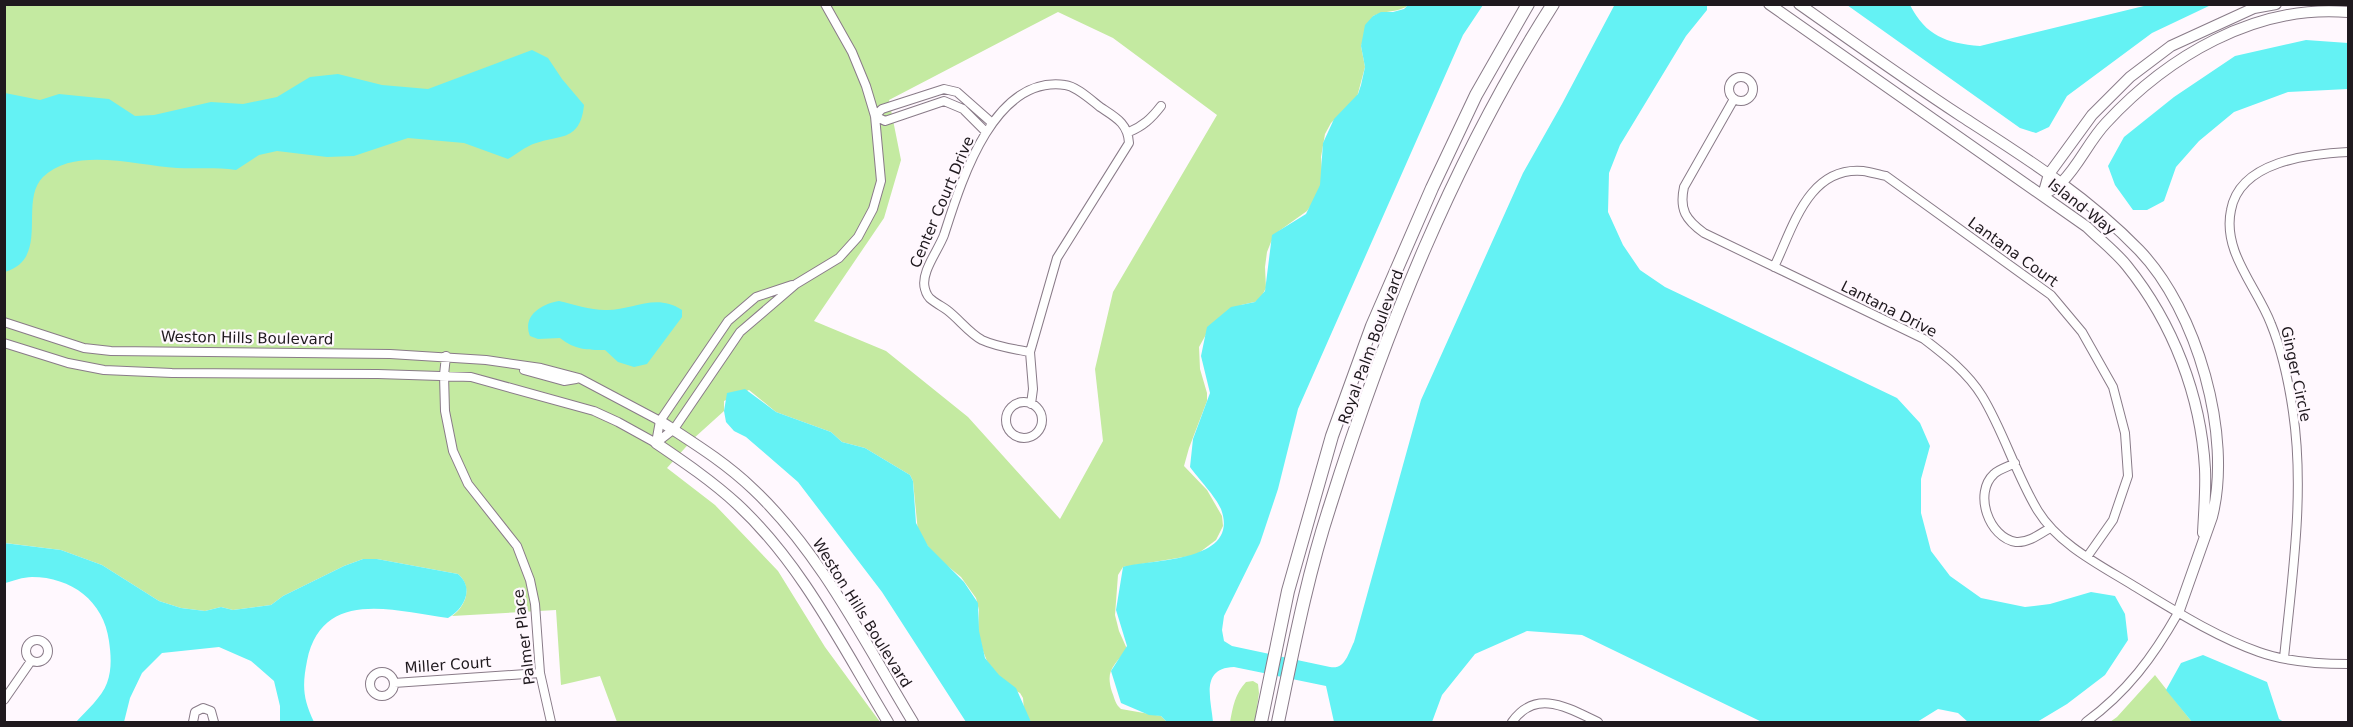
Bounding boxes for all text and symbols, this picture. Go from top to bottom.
street label: Center Court Drive [906,133,978,271]
street label: Island Way [2044,175,2120,239]
street label: Lantana Court [1965,213,2062,291]
street label: Royal Palm Boulevard [1335,267,1407,427]
street label: Lantana Drive [1838,277,1940,341]
street label: Ginger Circle [2277,325,2315,423]
street label: Weston Hills Boulevard [161,327,333,349]
street label: Weston Hills Boulevard [809,535,915,691]
street label: Palmer Place [509,588,539,686]
street label: Miller Court [404,653,492,677]

